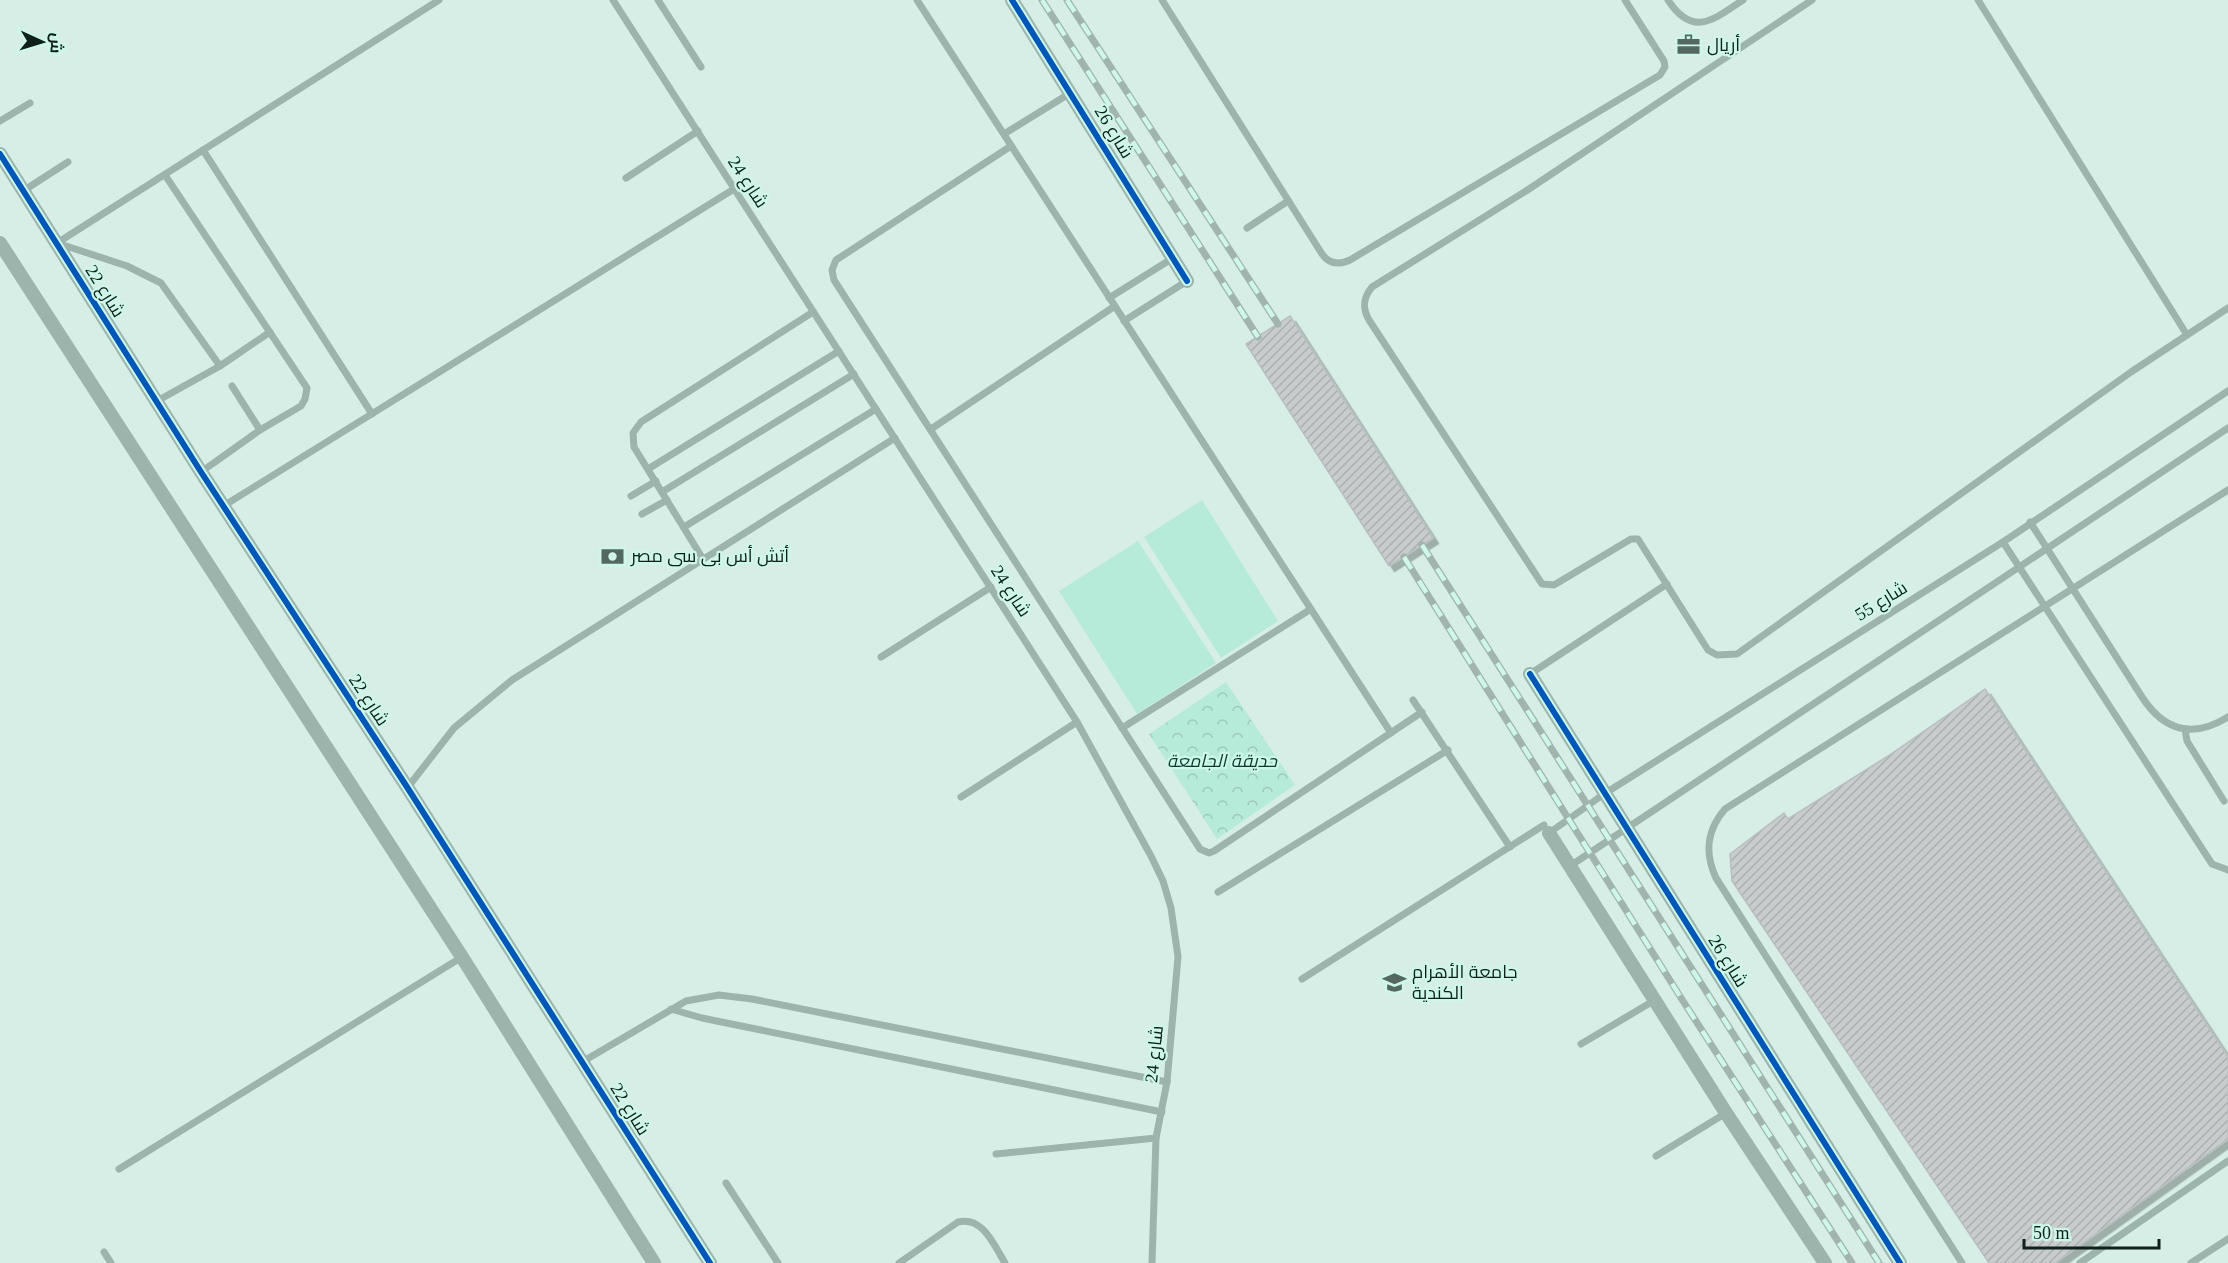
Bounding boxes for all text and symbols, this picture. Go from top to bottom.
north arrow [12,12,72,72]
text: ش [46,32,66,54]
office icon: أريال [1676,32,1702,58]
place label: أريال [1707,34,1740,56]
street label: شارع 26 [1089,102,1137,163]
street label: شارع 24 [722,152,772,213]
street label: شارع 22 [80,261,129,322]
bank icon: أتش أس بى سى مصر [600,543,626,569]
place label: أتش أس بى سى مصر [630,545,789,567]
street label: شارع 24 [985,561,1035,622]
street label: شارع 55 [1851,577,1912,626]
street label: شارع 22 [343,670,393,731]
park label: حديقة الجامعة [1167,751,1278,771]
street label: شارع 26 [1703,931,1752,992]
place label: جامعة الأهرام الكندية [1412,962,1517,1003]
school or university icon: جامعة الأهرام الكندية [1381,969,1407,995]
street label: شارع 24 [1141,1024,1169,1084]
street label: شارع 22 [605,1079,654,1140]
scale bar [2024,1212,2159,1250]
text: 50 m [2033,1223,2070,1243]

